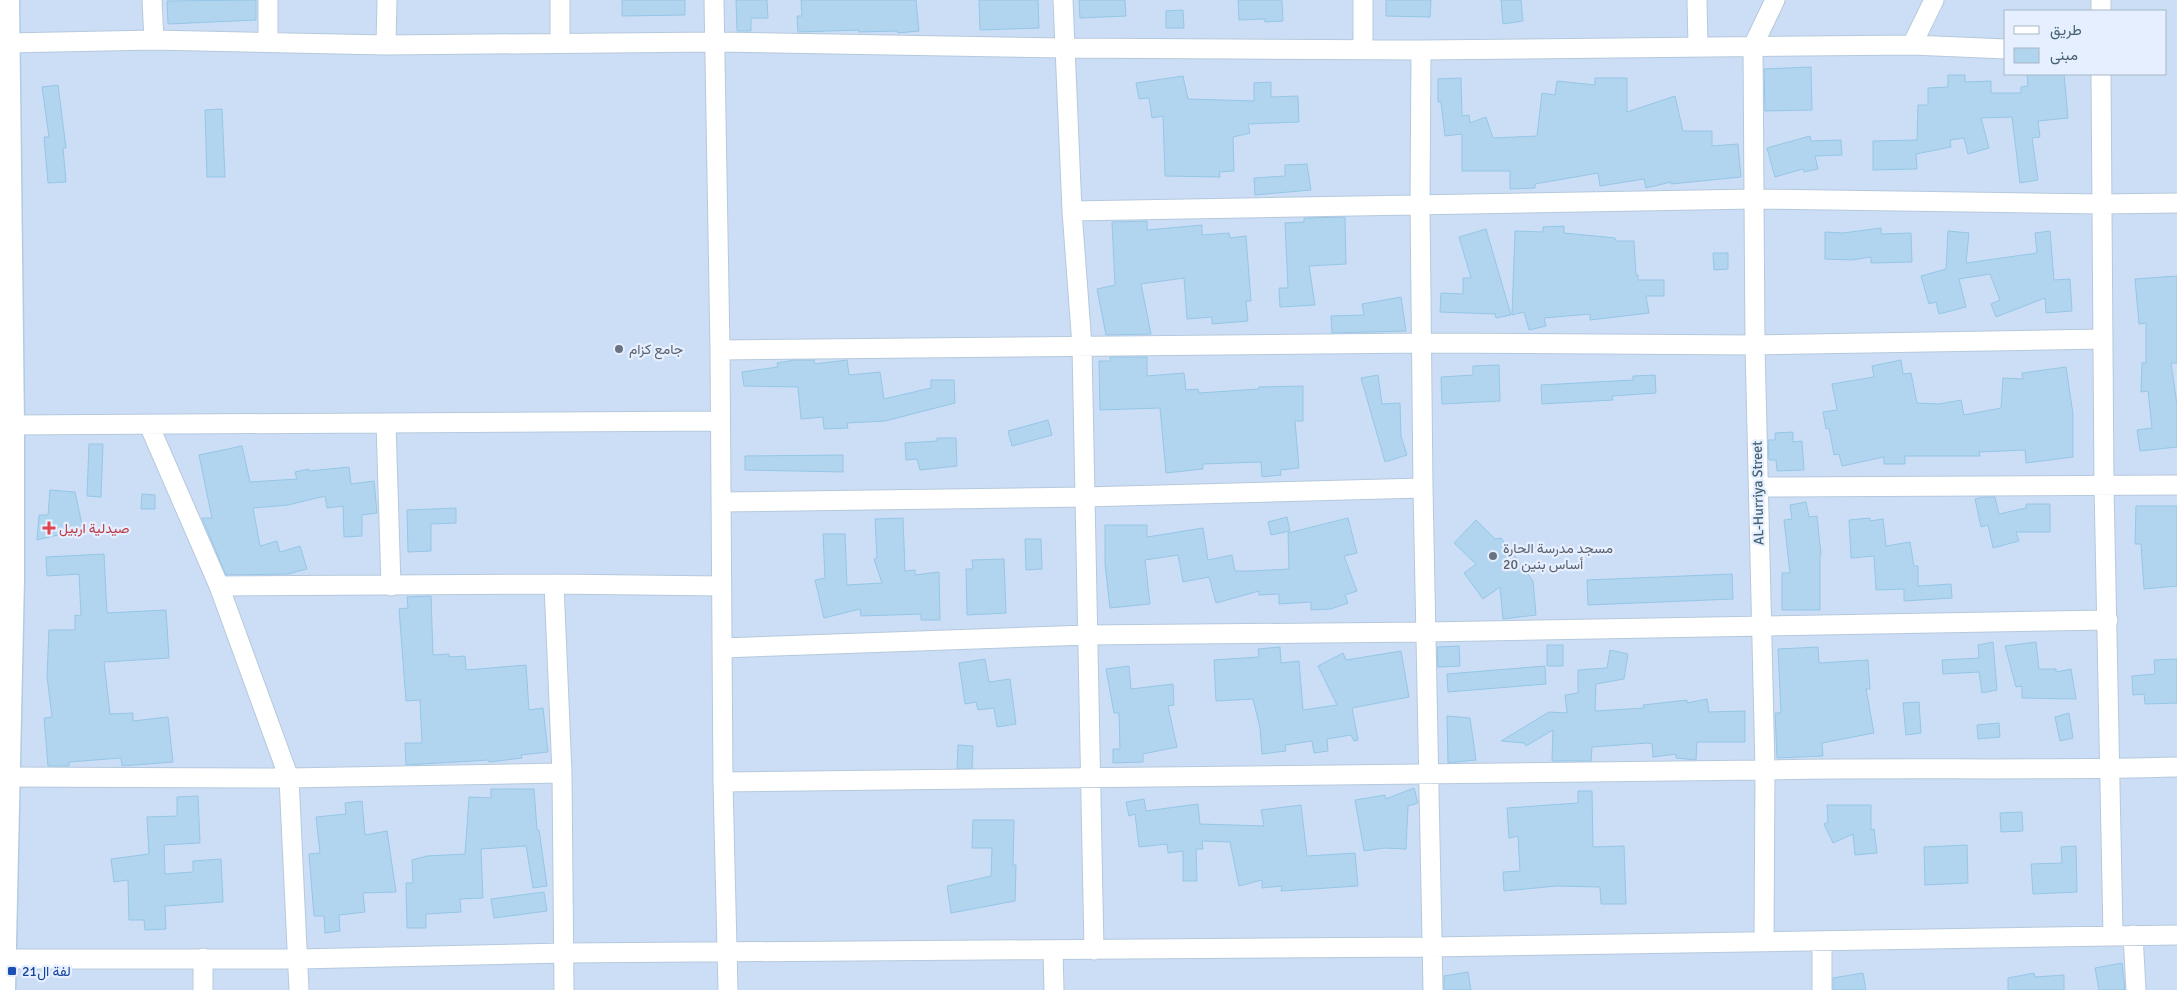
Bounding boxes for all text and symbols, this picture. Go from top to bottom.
legend [2004,10,2167,75]
text: طريق [2050,21,2082,40]
text: مبنى [2050,46,2078,65]
place label: جامع كزام [629,341,683,360]
marker: جامع كزام [613,343,625,355]
street label: AL-Hurriya Street [1749,441,1767,545]
place label: صيدلية اربيل [59,520,130,537]
marker: صيدلية اربيل [43,522,55,534]
place label: مسجد مدرسة الحارة 20 أساس بنين [1503,540,1613,573]
marker: مسجد مدرسة الحارة 20 أساس بنين [1487,550,1499,562]
place label: لفة ال21 [22,963,71,981]
marker: لفة ال21 [6,965,18,977]

